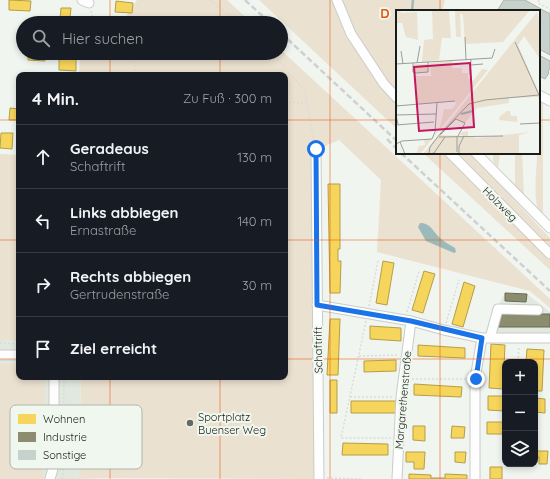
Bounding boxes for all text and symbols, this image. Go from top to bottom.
text: D [380,5,390,21]
inset map [396,10,540,154]
search box [16,16,288,60]
icon: search [30,27,52,49]
text: Hier suchen [62,29,143,48]
text: 4 Min. [32,88,79,109]
text: Zu Fuß · 300 m [183,90,272,106]
text: Geradeaus [70,139,149,158]
route start [307,140,325,158]
icon: ahead [32,146,54,168]
text: 130 m [237,149,272,165]
text: Schaftrift [70,158,125,174]
street label: Holzweg [480,184,520,224]
text: Links abbiegen [70,203,178,222]
icon: left [32,210,54,232]
text: 140 m [237,213,272,229]
text: Ernastraße [70,222,136,238]
text: Rechts abbiegen [70,267,191,286]
icon: right [32,274,54,296]
text: 30 m [242,277,272,293]
text: Gertrudenstraße [70,286,169,302]
street label: Schaftrift [311,326,325,374]
icon: arrive [32,338,54,360]
text: Ziel erreicht [70,339,157,358]
street label: Margarethenstraße [392,350,414,450]
map controls [502,359,538,467]
button: + [502,359,538,395]
route end [467,370,485,388]
button: − [502,395,538,431]
legend [10,405,142,469]
place label: Sportplatz Buenser Weg [198,410,266,437]
text: Wohnen [43,412,85,426]
marker: Sportplatz Buenser Weg [185,418,195,428]
text: Industrie [43,430,87,444]
button: layers [502,431,538,467]
text: Sonstige [43,448,86,462]

